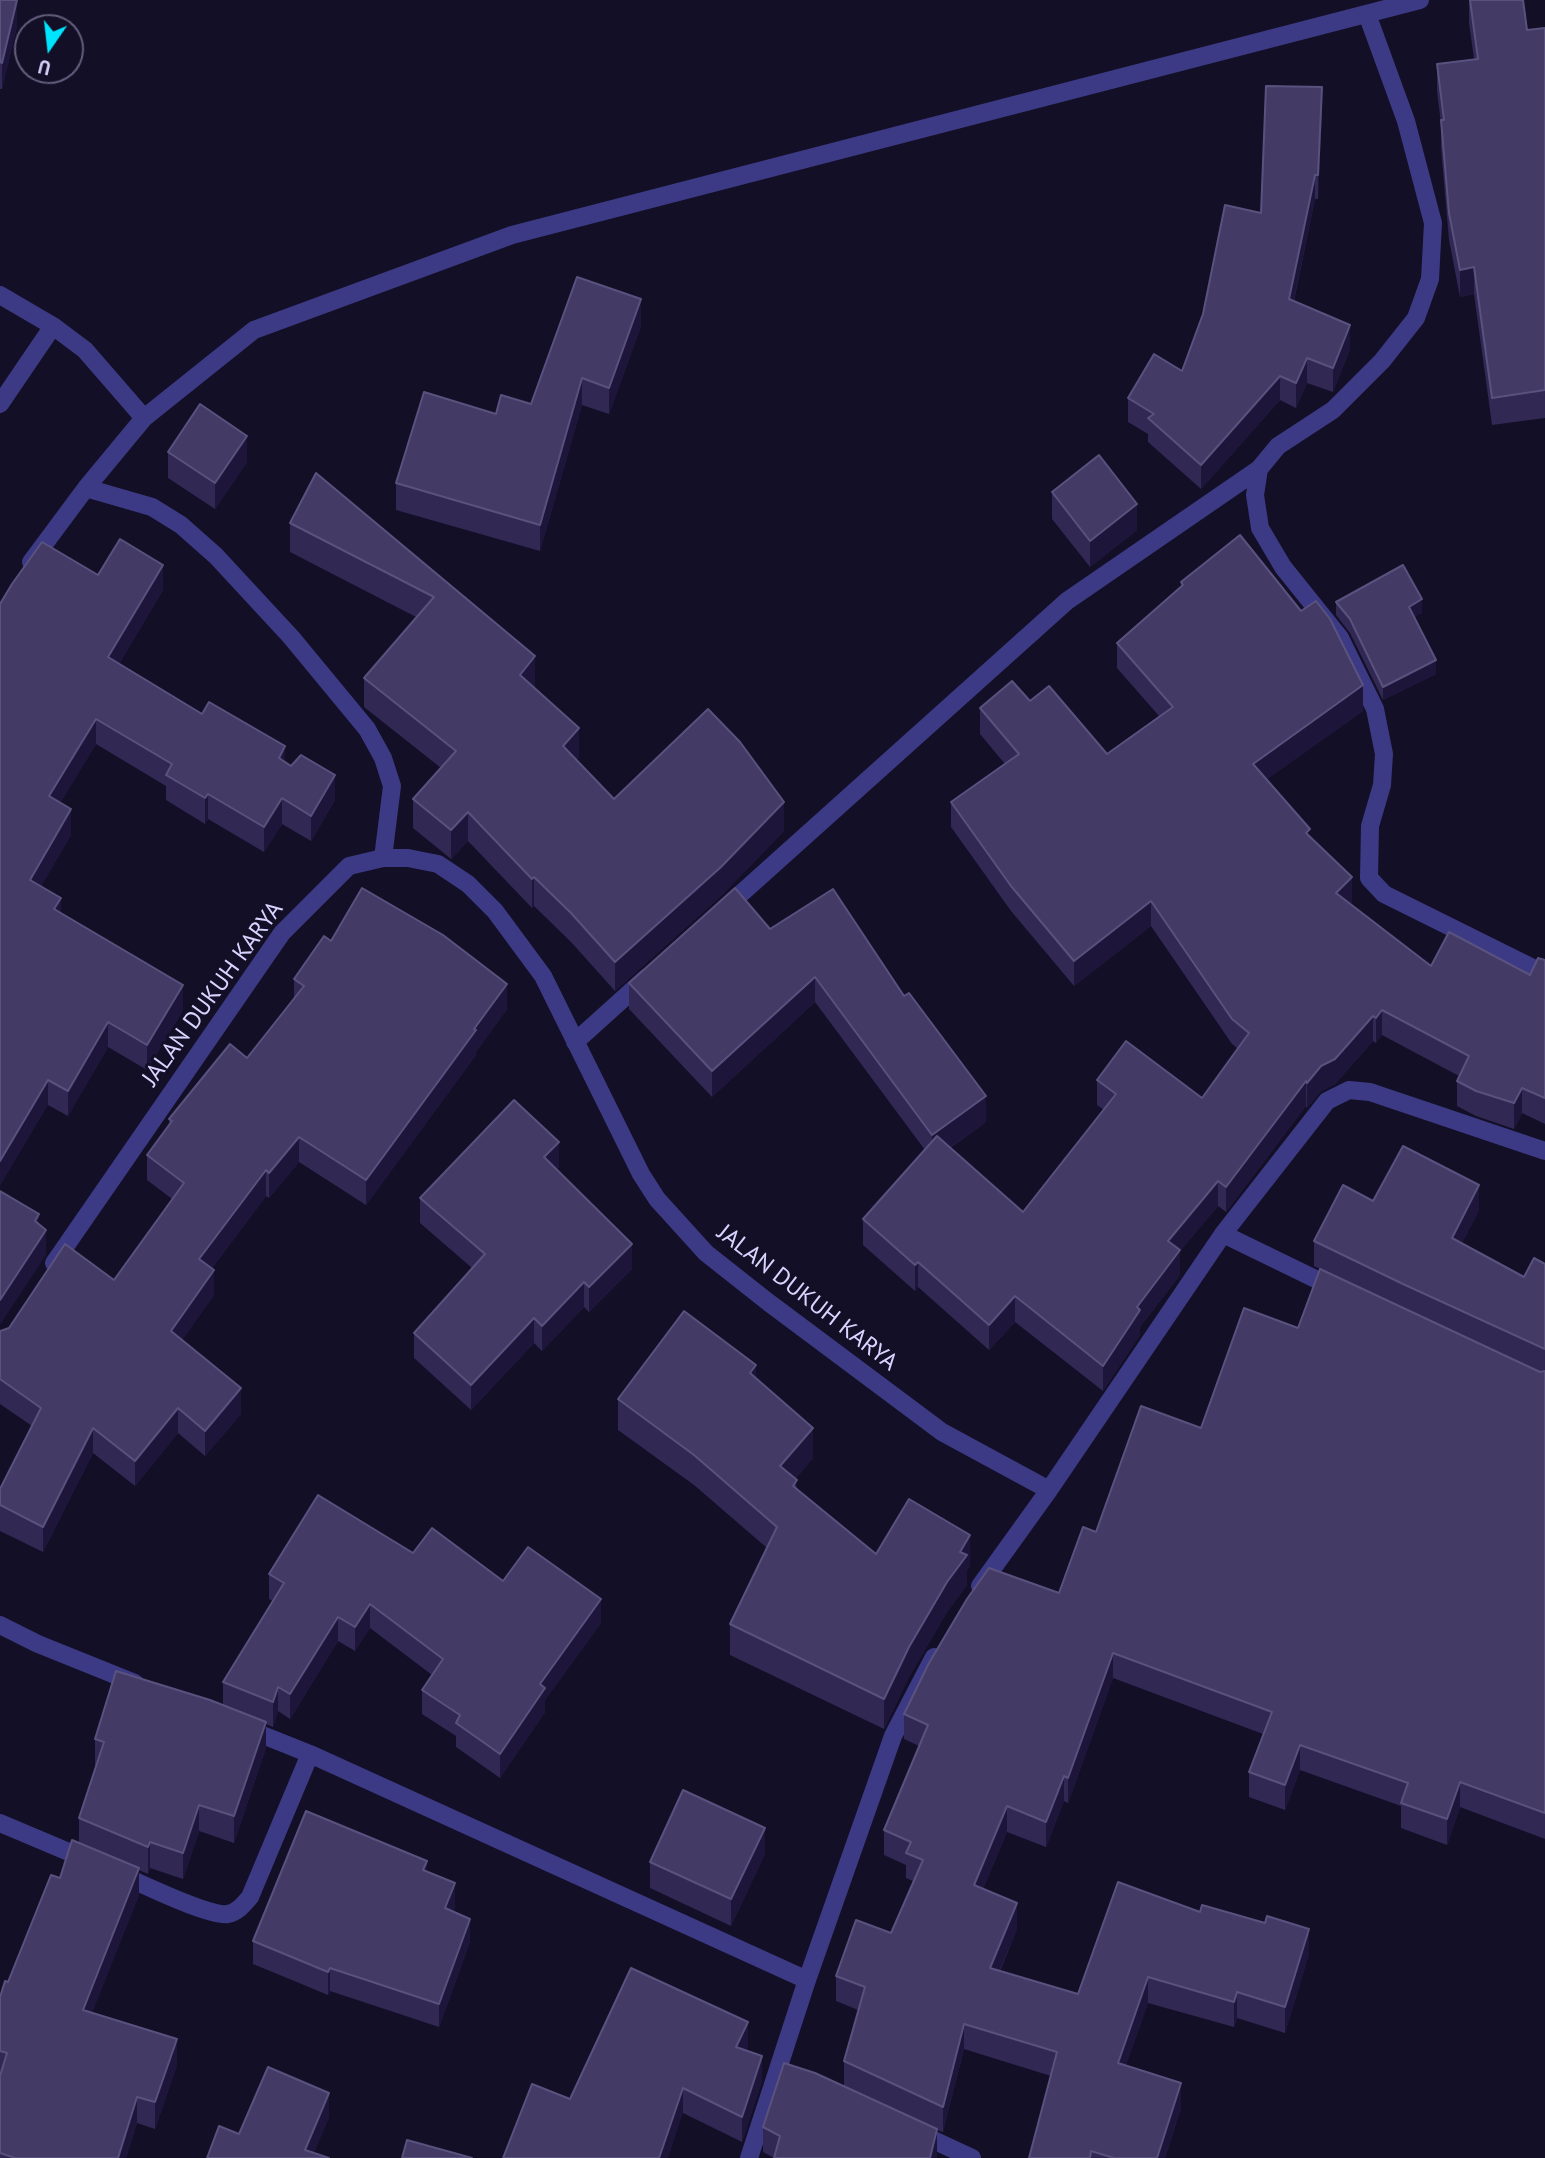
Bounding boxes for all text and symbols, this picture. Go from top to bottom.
north arrow [14,14,84,84]
text: U [36,54,53,81]
street label: JALAN DUKUH KARYA [136,896,290,1092]
street label: JALAN DUKUH KARYA [711,1219,903,1377]

